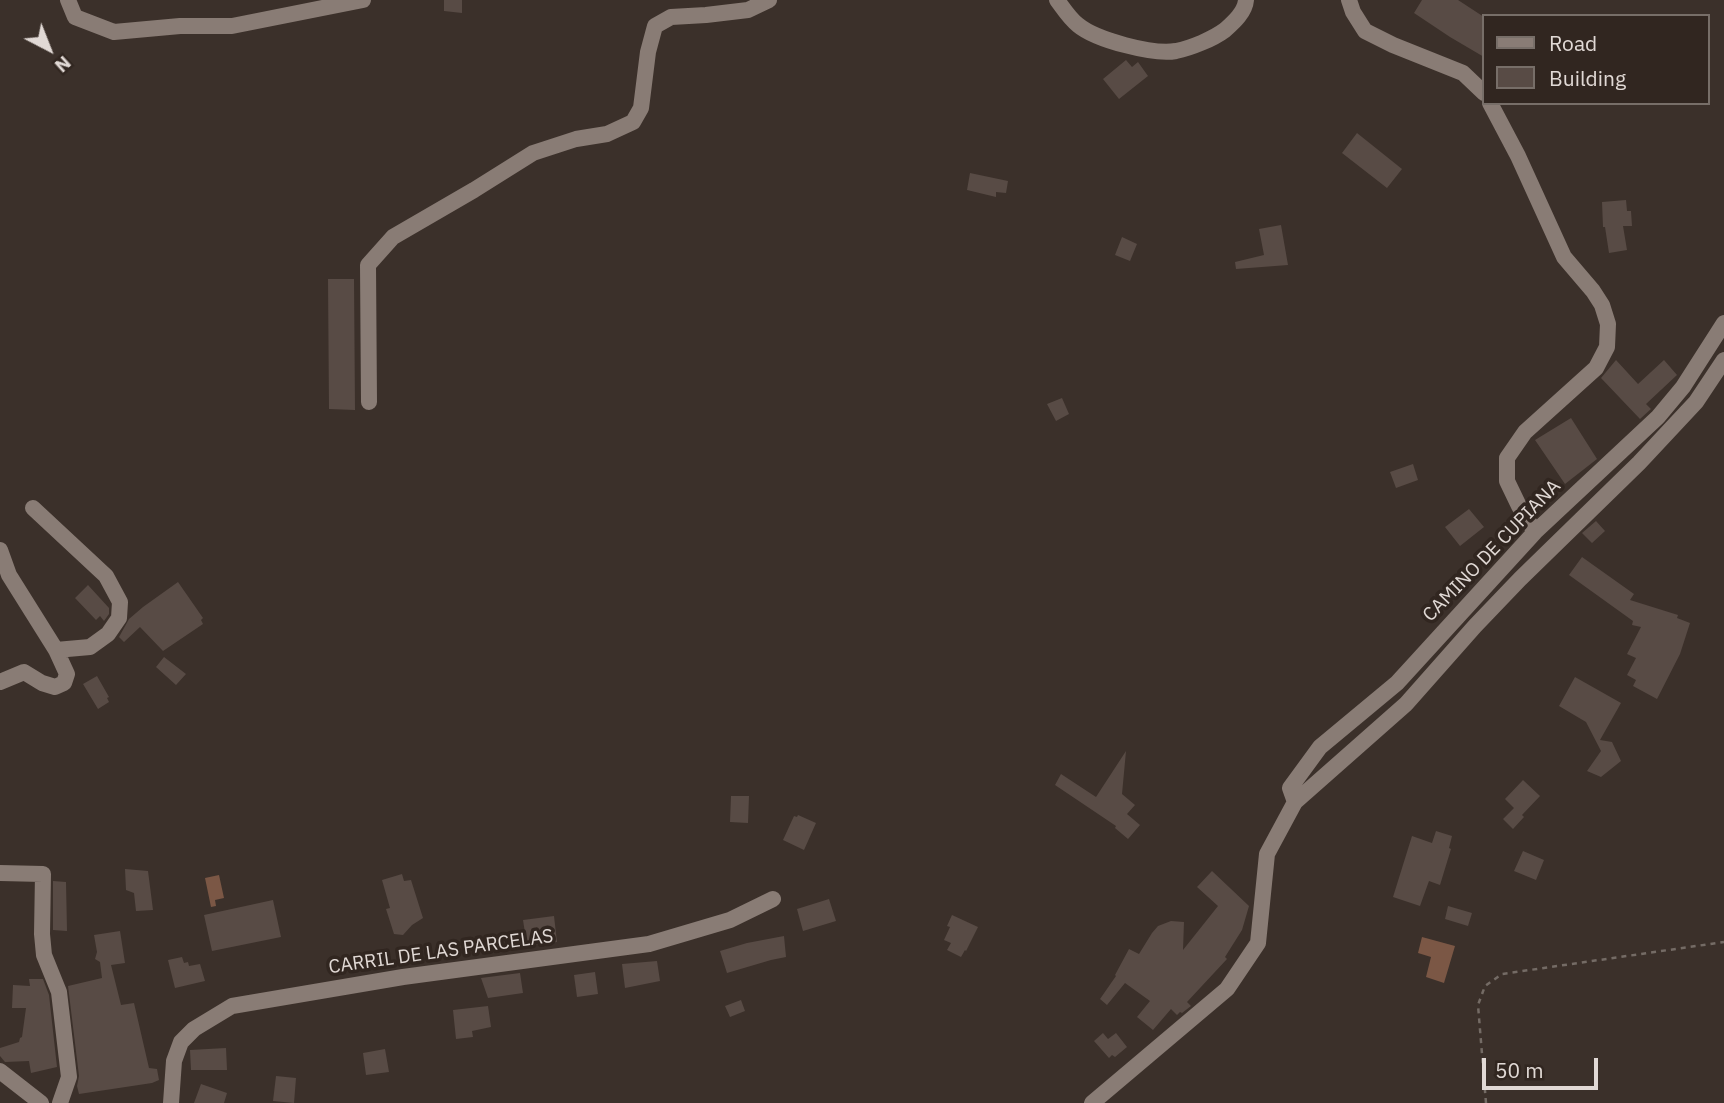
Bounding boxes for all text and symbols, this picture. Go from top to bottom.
north arrow [14,14,84,84]
legend [1482,14,1710,105]
text: Road [1549,29,1597,57]
text: N [50,51,76,78]
text: Building [1549,64,1626,92]
street label: CAMINO DE CUPIANA [1418,475,1566,627]
street label: CARRIL DE LAS PARCELAS [327,925,555,979]
scale bar [1486,1044,1602,1088]
text: 50 m [1495,1056,1544,1084]

